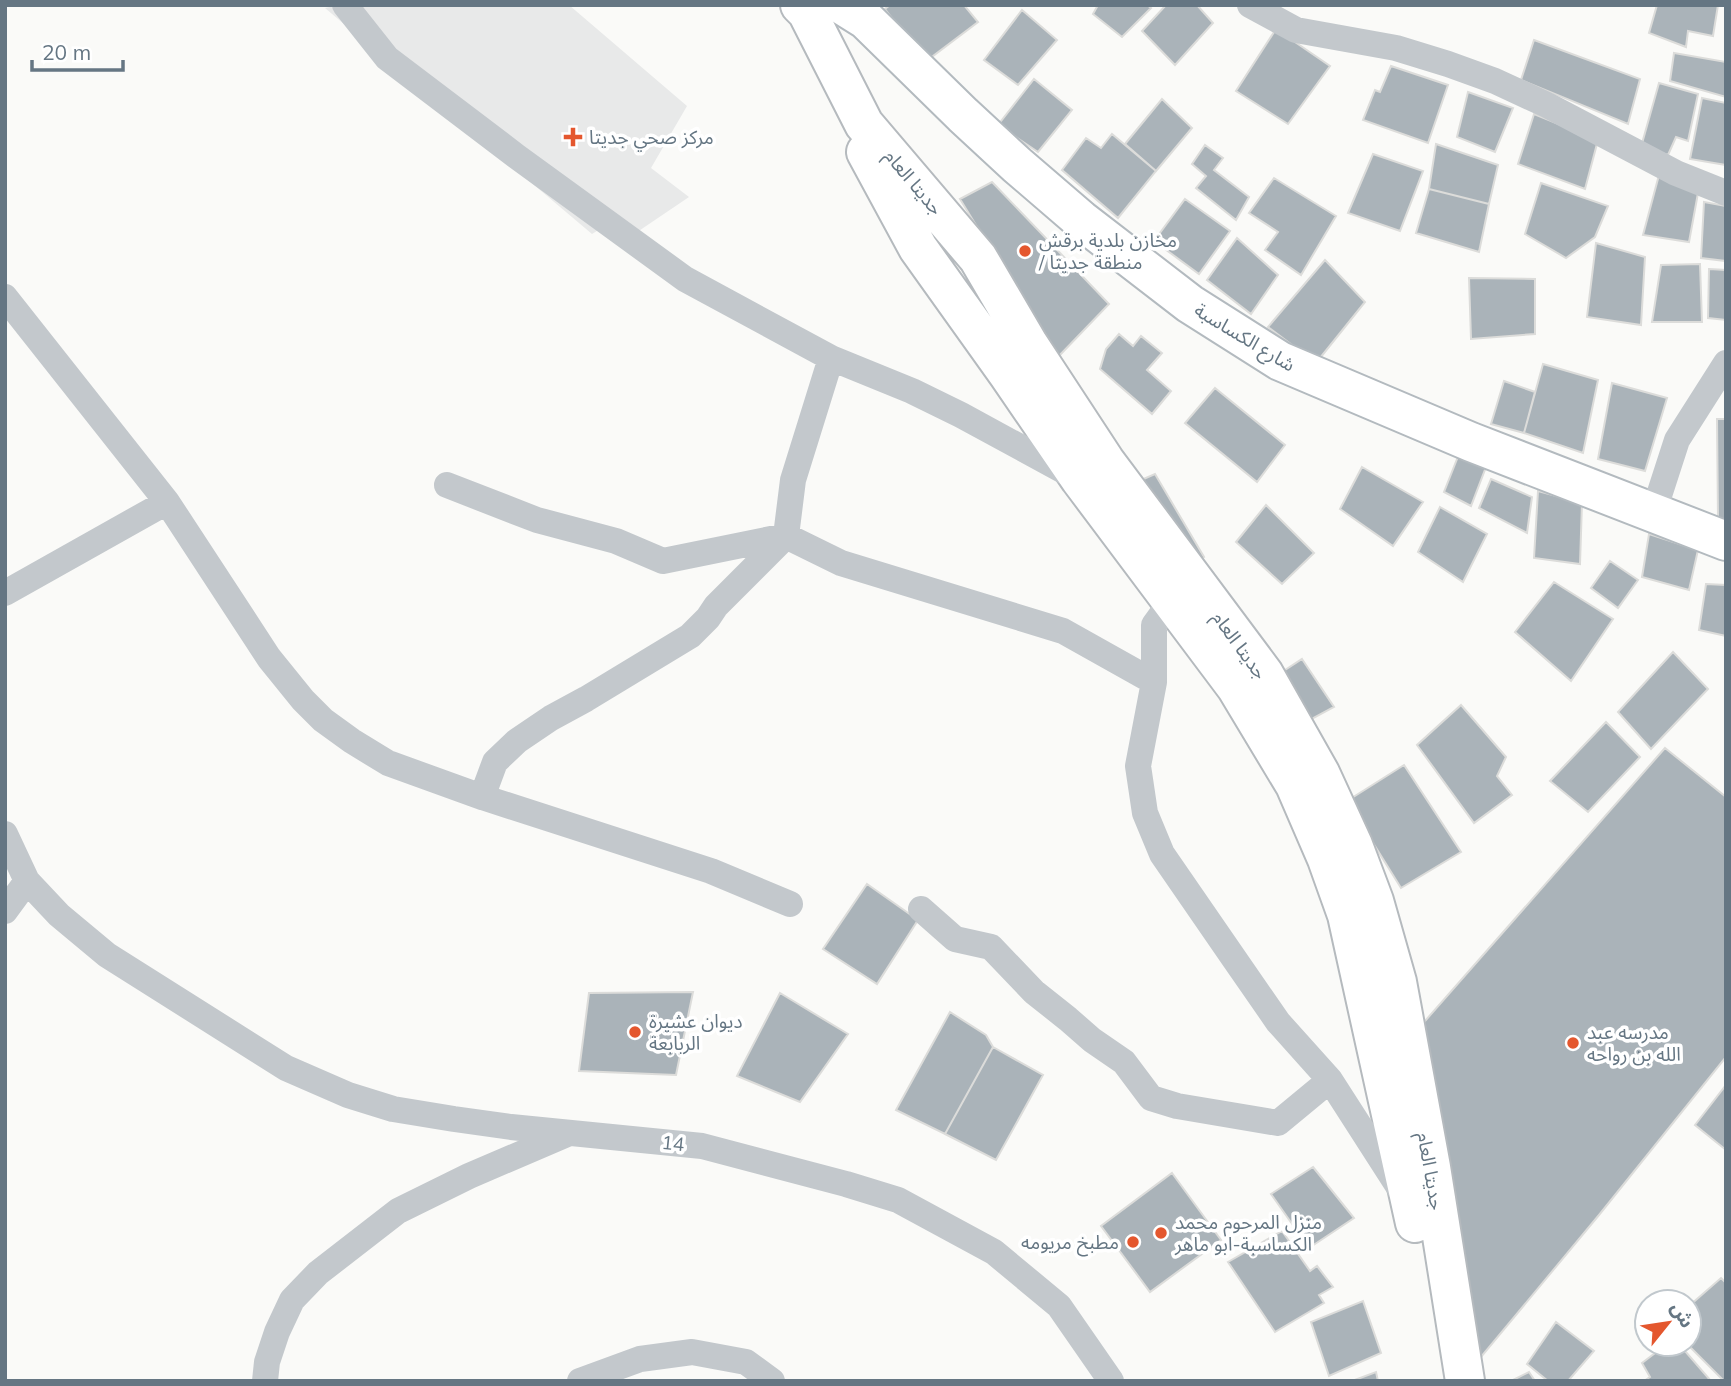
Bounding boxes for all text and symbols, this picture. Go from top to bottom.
scale bar [32,28,122,72]
text: 20 m [42,39,91,65]
place label: مركز صحي جديتا [589,125,714,152]
marker: مركز صحي جديتا [563,127,583,147]
street label: جديتا العام [877,144,948,222]
place label: مخازن بلدية برقش / منطقة جديتا [1038,228,1177,274]
marker: مخازن بلدية برقش / منطقة جديتا [1017,243,1033,259]
street label: شارع الكساسبة [1189,298,1300,378]
street label: جديتا العام [1205,606,1273,686]
place label: ديوان عشيرة الربابعة [649,1009,742,1055]
place label: مدرسه عبد الله بن رواحه [1587,1020,1681,1066]
marker: ديوان عشيرة الربابعة [627,1024,643,1040]
marker: مدرسه عبد الله بن رواحه [1565,1035,1581,1051]
street label: 14 [660,1130,686,1156]
street label: جديتا العام [1409,1130,1450,1212]
place label: منزل المرحوم محمد الكساسبة-ابو ماهر [1174,1210,1322,1256]
marker: منزل المرحوم محمد الكساسبة-ابو ماهر [1153,1225,1169,1241]
place label: مطبخ مريومه [1021,1230,1119,1257]
marker: مطبخ مريومه [1125,1234,1141,1250]
north arrow [1633,1288,1703,1358]
text: ش [1666,1297,1700,1332]

